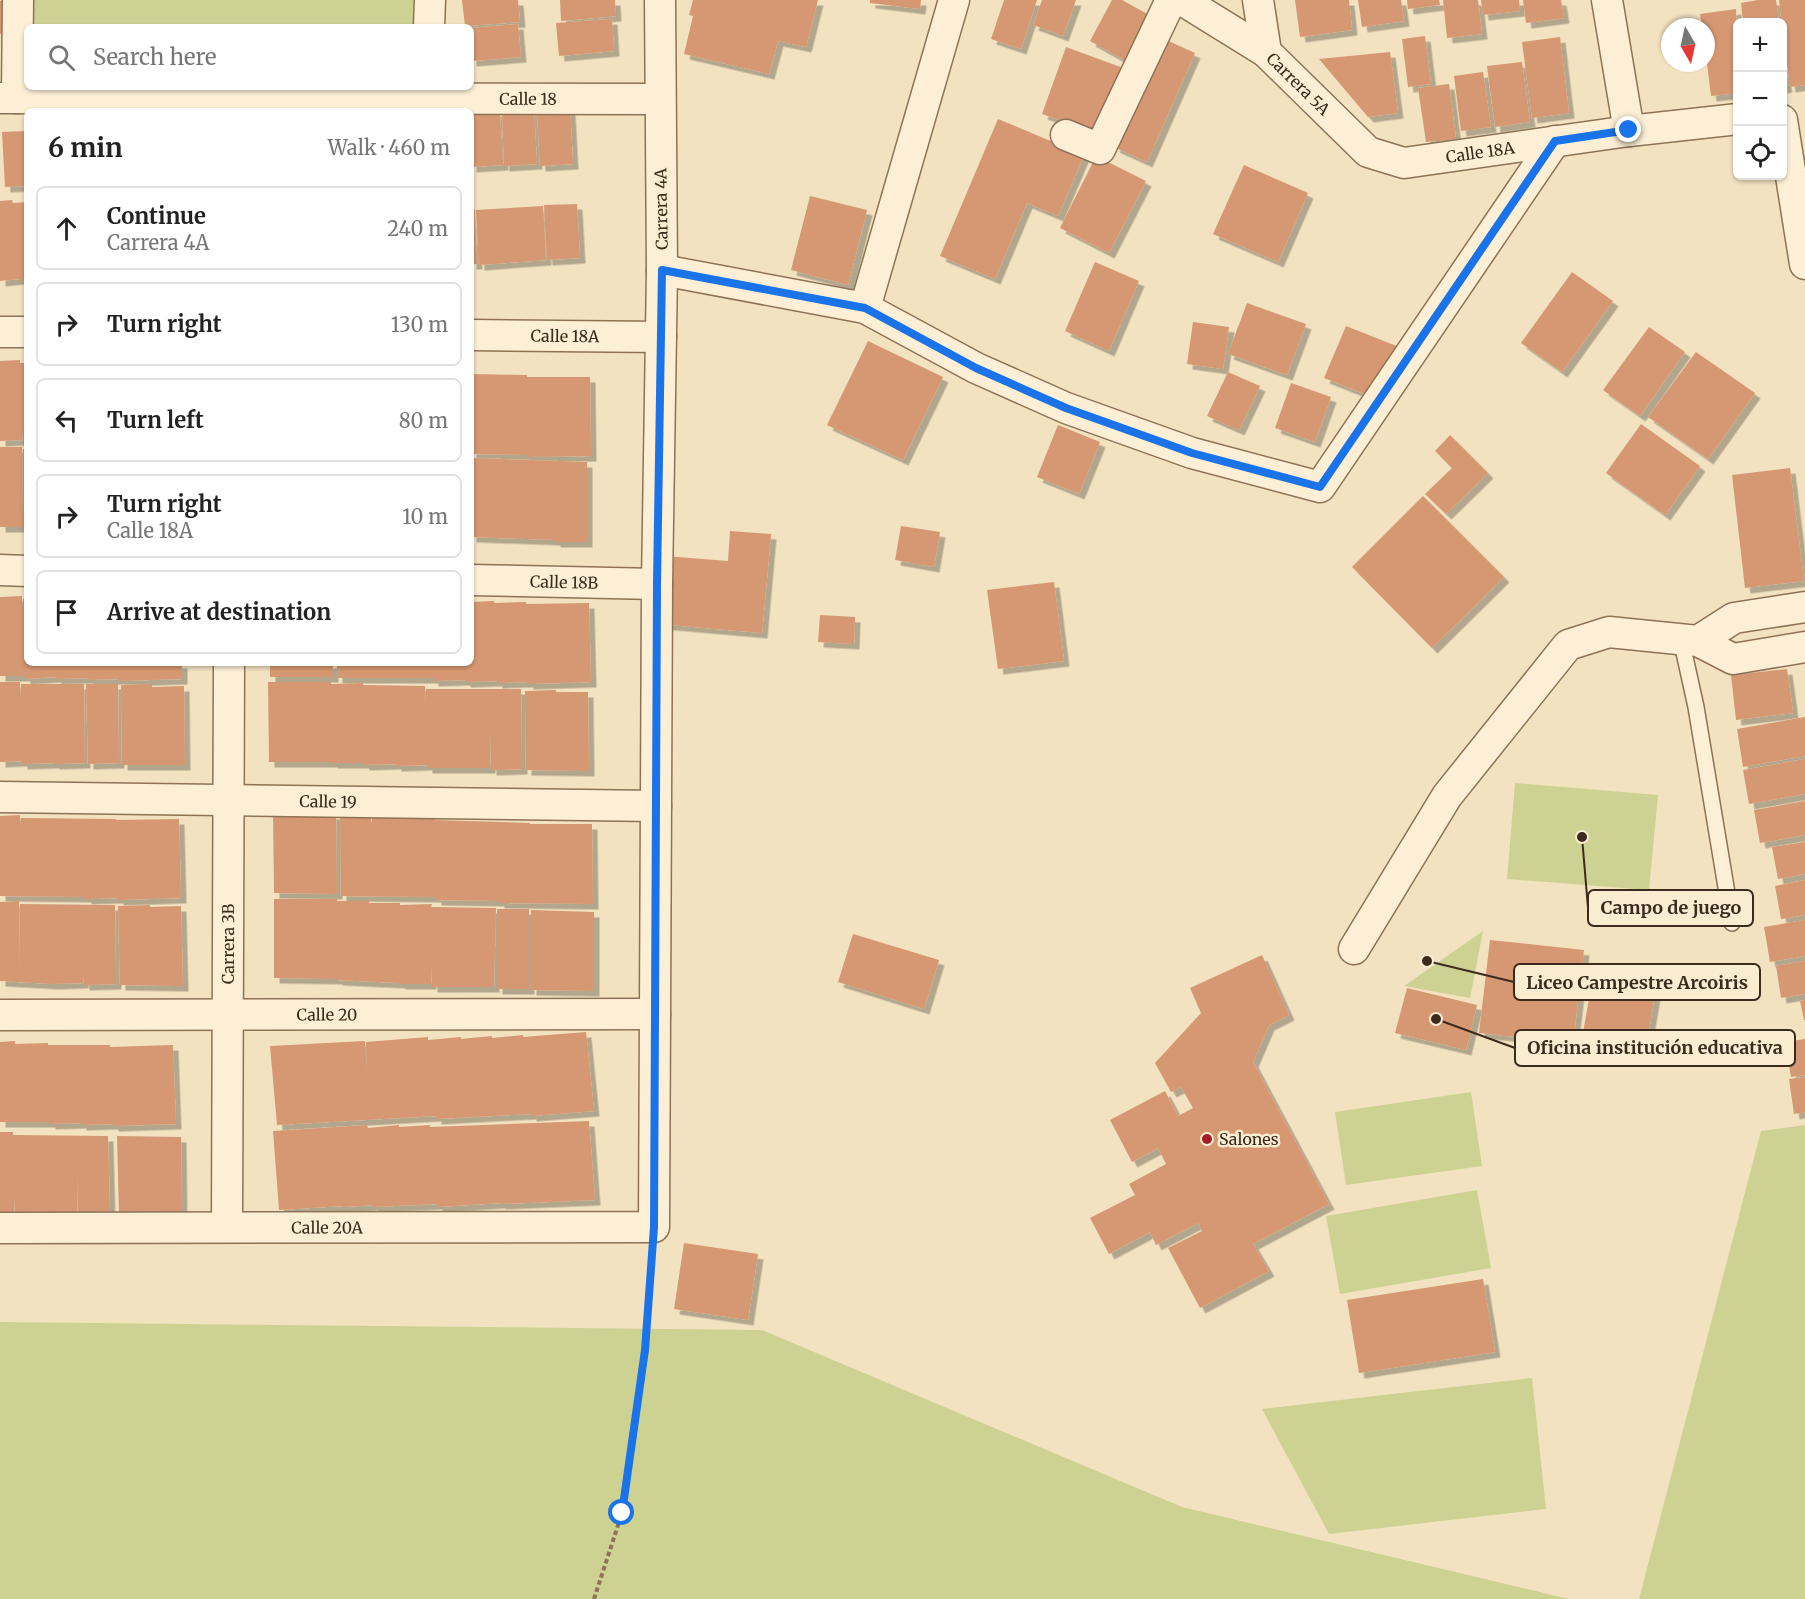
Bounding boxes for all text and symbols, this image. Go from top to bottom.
north arrow [1661,18,1715,72]
map controls [1733,18,1787,180]
button: + [1733,18,1787,72]
search box [24,24,474,90]
icon: search [45,41,78,74]
text: Search here [93,43,216,71]
street label: Carrera 5A [1262,48,1335,120]
button: − [1733,72,1787,126]
street label: Calle 18 [499,89,557,109]
route end [1615,116,1641,142]
button: locate [1733,126,1787,180]
text: 6 min [48,131,123,164]
text: Walk · 460 m [328,135,450,160]
street label: Calle 18A [1445,137,1516,167]
street label: Carrera 4A [650,167,672,250]
text: Continue [107,202,206,230]
icon: ahead [50,212,83,245]
text: 240 m [387,216,448,241]
text: Carrera 4A [107,230,209,255]
icon: right [50,308,83,341]
text: Turn right [107,310,221,338]
text: 130 m [391,312,448,337]
street label: Calle 18A [530,326,600,346]
icon: left [50,404,83,437]
text: Turn left [107,406,204,434]
text: 80 m [399,408,448,433]
text: Turn right [107,490,221,518]
icon: right [50,500,83,533]
text: 10 m [402,504,448,529]
text: Calle 18A [107,518,193,543]
street label: Calle 18B [530,571,599,593]
icon: arrive [50,596,83,629]
text: Arrive at destination [107,598,331,626]
street label: Calle 19 [299,791,357,812]
callout: Campo de juego [1588,890,1753,926]
text: Campo de juego [1601,896,1742,919]
street label: Carrera 3B [218,903,238,984]
callout: Liceo Campestre Arcoiris [1514,964,1760,1000]
text: Liceo Campestre Arcoiris [1526,971,1748,994]
street label: Calle 20 [297,1004,357,1025]
callout: Oficina institución educativa [1515,1030,1795,1066]
text: Oficina institución educativa [1527,1036,1783,1059]
place label: Salones [1219,1129,1279,1149]
marker: Salones [1200,1132,1214,1146]
street label: Calle 20A [291,1217,364,1238]
route start [608,1499,634,1525]

